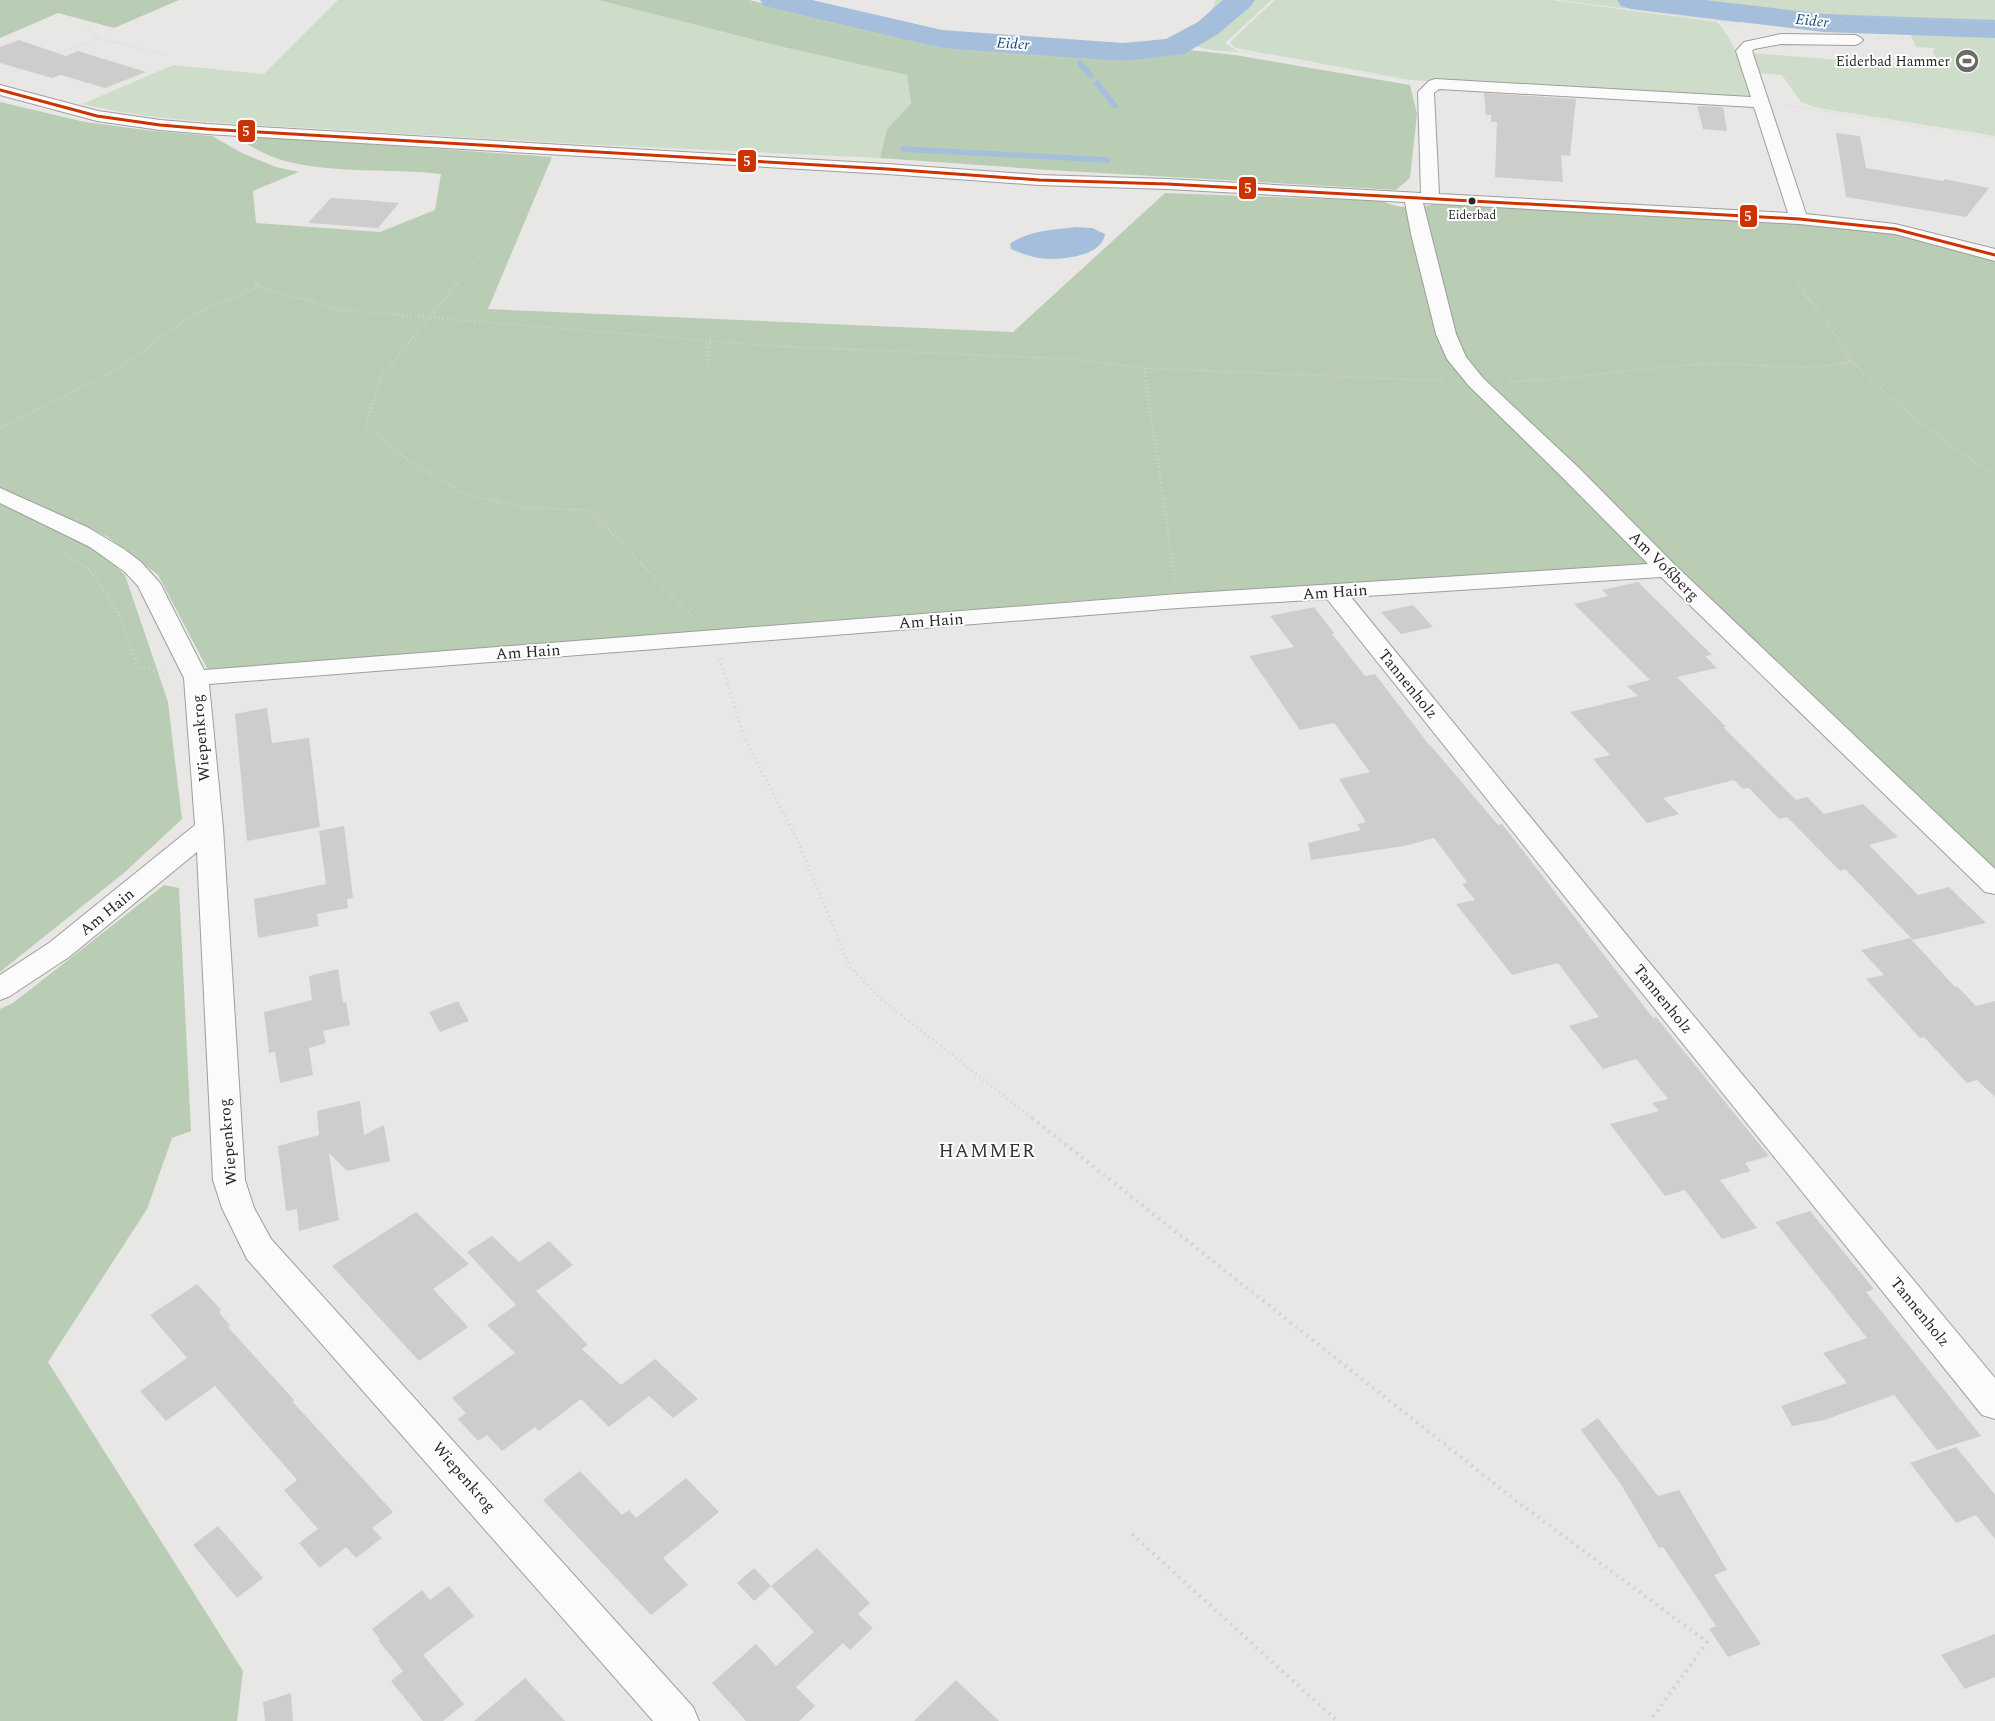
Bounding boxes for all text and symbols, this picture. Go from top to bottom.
water label: Eider [1794,8,1831,34]
water label: Eider [996,31,1031,57]
sports icon: Eiderbad Hammer [1954,48,1980,74]
place label: Eiderbad Hammer [1836,51,1950,72]
line badge: 5 [237,119,256,143]
text: 5 [242,121,250,142]
line badge: 5 [737,149,757,173]
text: 5 [743,151,751,172]
line badge: 5 [1238,176,1257,200]
text: 5 [1244,178,1252,199]
marker: Eiderbad [1467,196,1477,206]
line badge: 5 [1739,204,1758,228]
place label: Eiderbad [1448,206,1496,225]
text: 5 [1744,206,1752,227]
street label: Am Voßberg [1623,525,1705,607]
street label: Am Hain [1302,578,1368,606]
street label: Am Hain [898,607,964,635]
street label: Am Hain [495,638,561,666]
street label: Tannenholz [1372,644,1444,724]
street label: Wiepenkrog [185,694,217,782]
street label: Am Hain [74,882,140,942]
street label: Tannenholz [1627,959,1699,1039]
street label: Wiepenkrog [212,1098,244,1186]
district label: HAMMER [938,1137,1036,1166]
street label: Tannenholz [1884,1272,1956,1352]
street label: Wiepenkrog [426,1436,502,1518]

